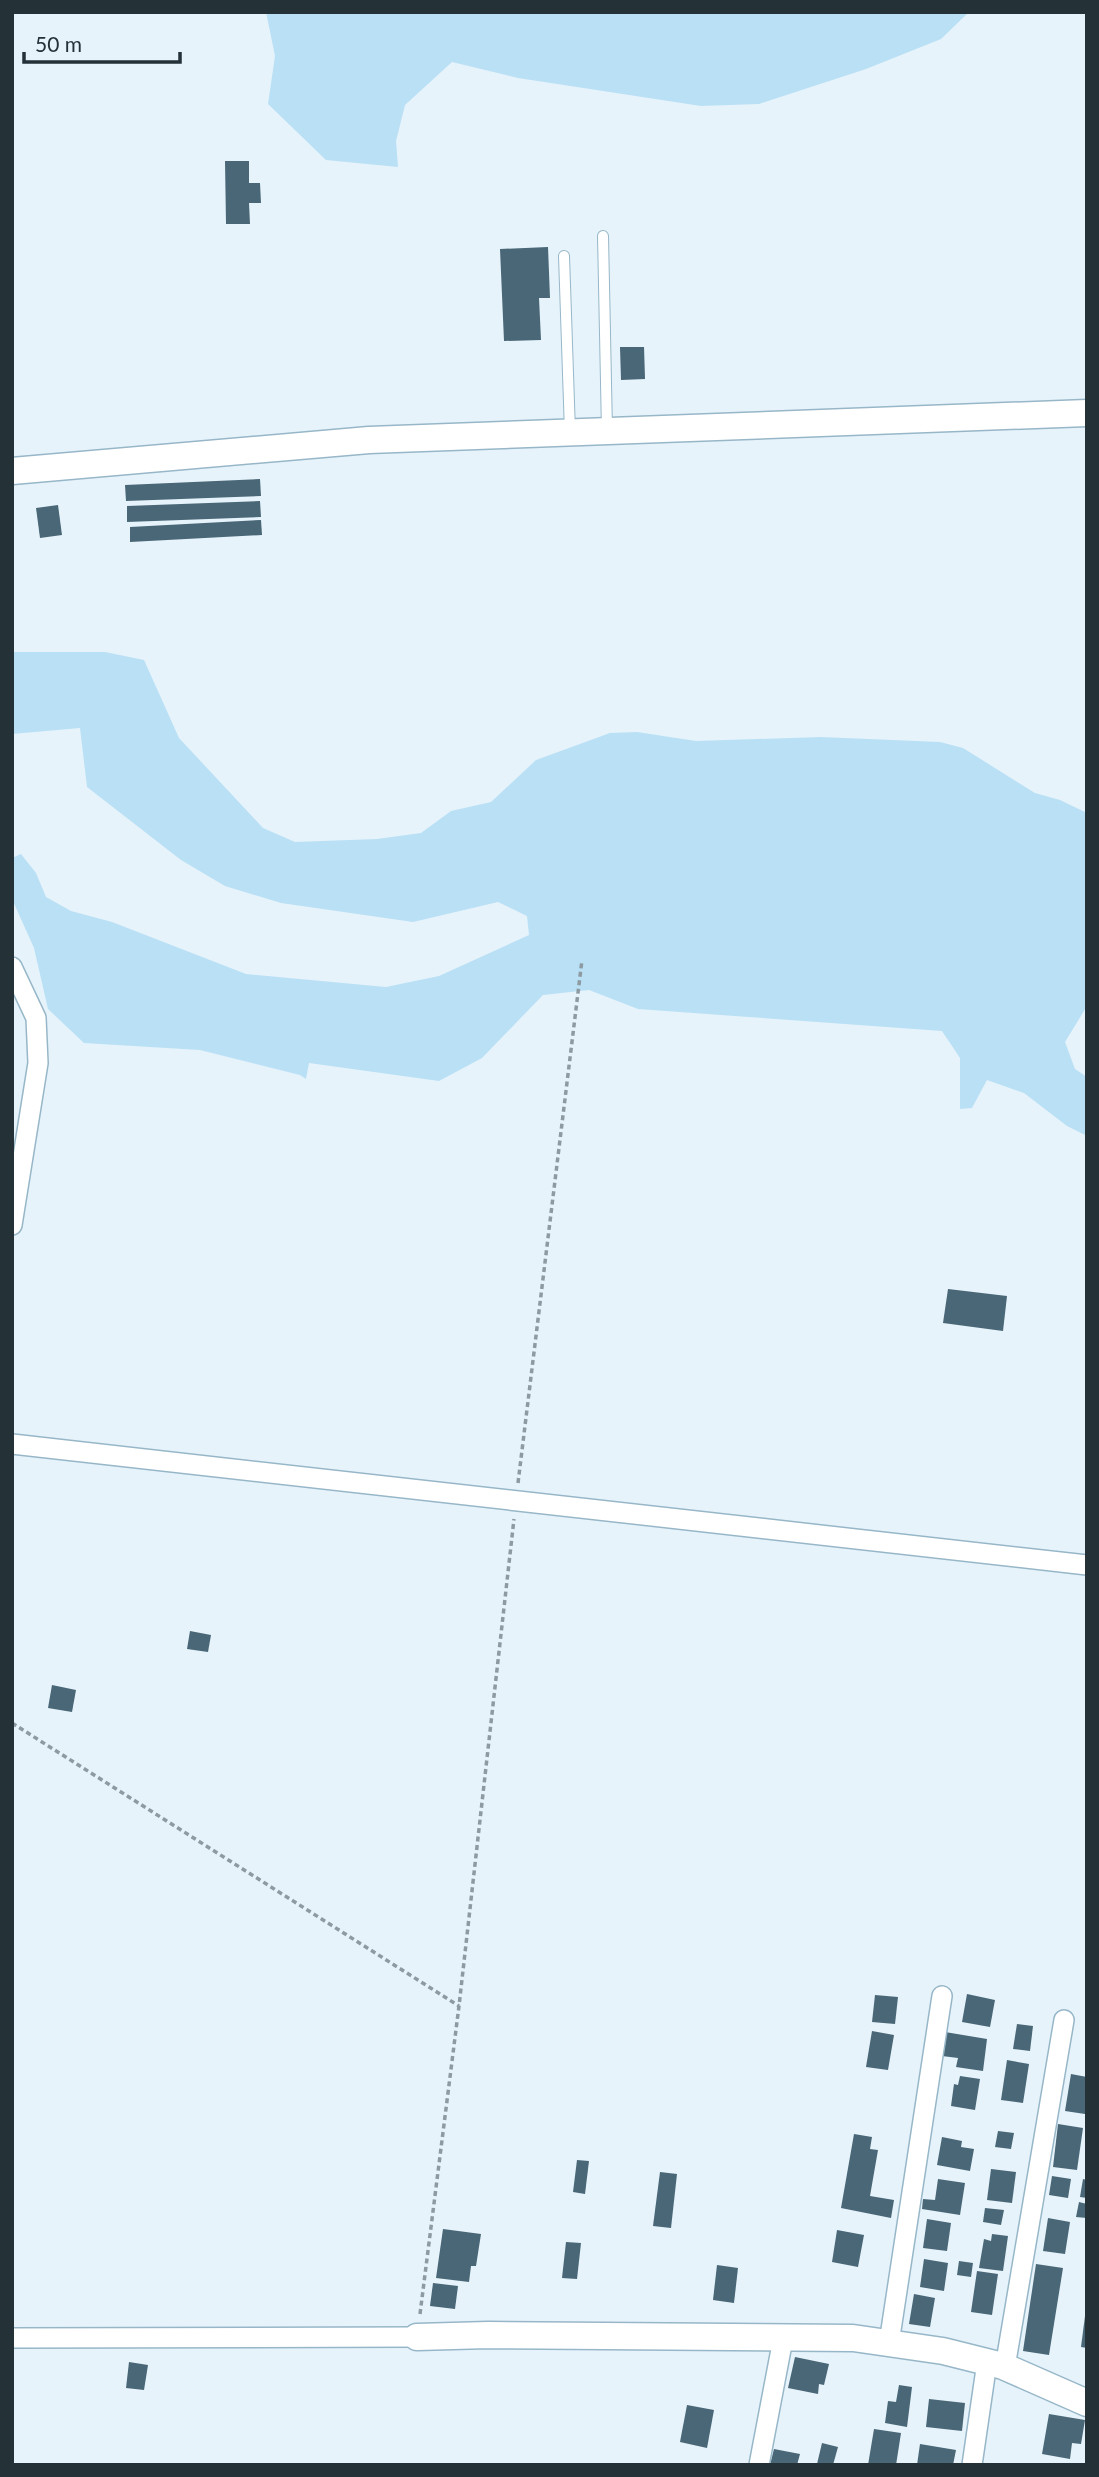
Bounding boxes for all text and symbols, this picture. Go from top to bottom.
scale bar [24,21,180,65]
text: 50 m [35,31,82,56]

